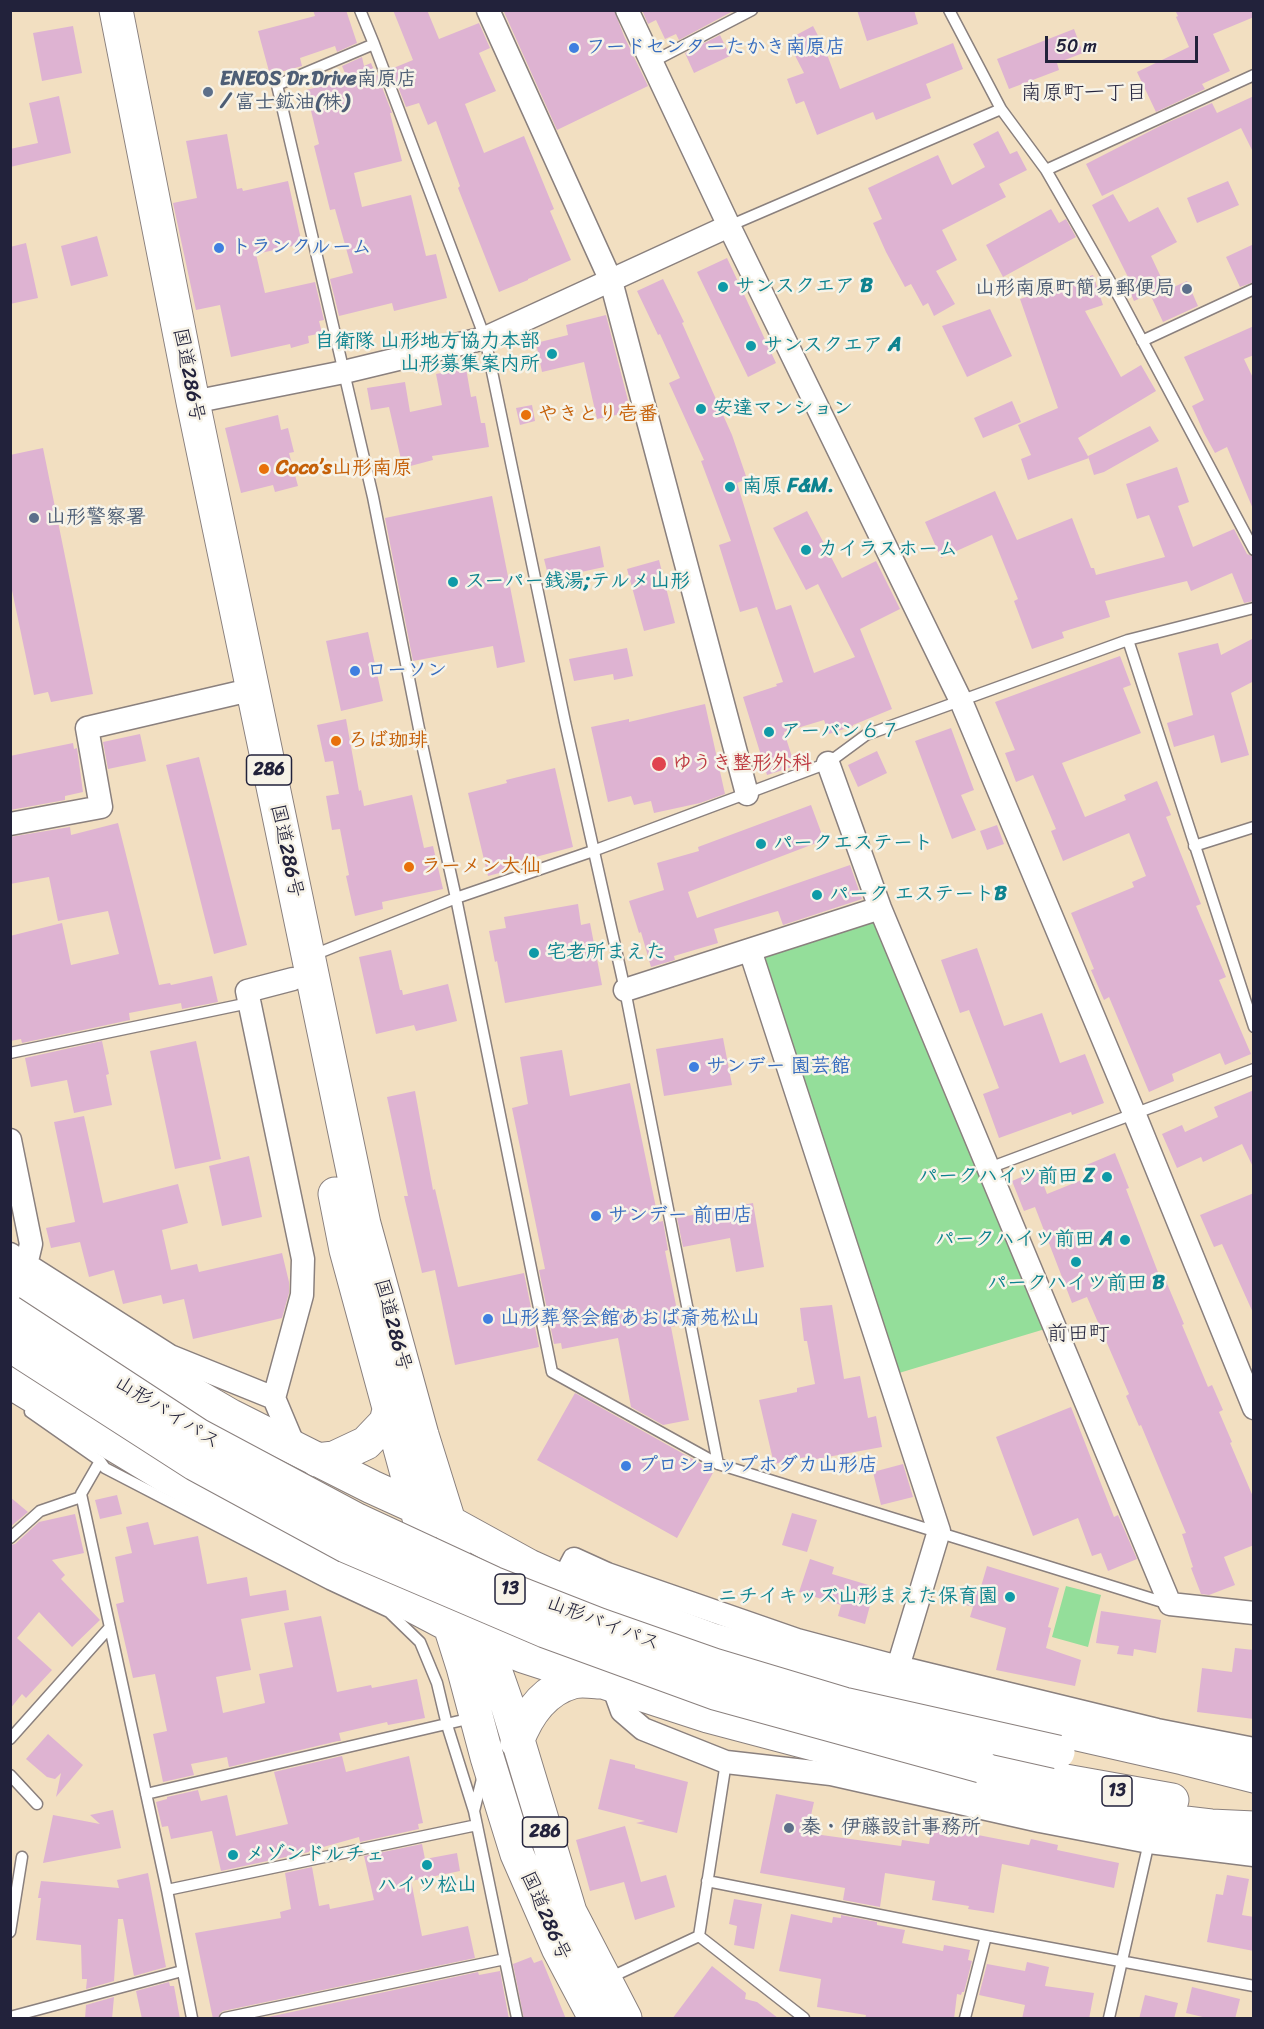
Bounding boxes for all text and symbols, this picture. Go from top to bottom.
scale bar [1048,24,1201,62]
text: 50 m [1056,30,1097,62]
place label: フードセンターたかき南原店 [586,36,846,60]
marker: フードセンターたかき南原店 [567,41,581,55]
place label: ENEOS Dr.Drive南原店 / 富士鉱油(株) [220,68,417,115]
district label: 南原町一丁目 [1021,81,1147,107]
marker: ENEOS Dr.Drive南原店 / 富士鉱油(株) [201,85,215,99]
place label: トランクルーム [231,236,372,260]
marker: トランクルーム [212,241,226,255]
place label: サンスクエア B [735,275,873,299]
place label: 山形南原町簡易郵便局 [975,277,1175,301]
marker: サンスクエア B [716,280,730,294]
marker: 山形南原町簡易郵便局 [1180,282,1194,296]
street label: 国道286号 [167,326,209,424]
place label: 自衛隊 山形地方協力本部 山形募集案内所 [315,330,540,377]
place label: サンスクエア A [763,334,901,358]
marker: サンスクエア A [744,339,758,353]
marker: 自衛隊 山形地方協力本部 山形募集案内所 [545,347,559,361]
place label: 安達マンション [713,397,853,421]
marker: 安達マンション [694,402,708,416]
place label: やきとり壱番 [538,403,658,427]
marker: やきとり壱番 [519,408,533,422]
place label: Coco’s山形南原 [276,457,412,481]
marker: Coco’s山形南原 [257,462,271,476]
place label: 南原 F&M. [742,475,834,499]
marker: 南原 F&M. [723,480,737,494]
place label: 山形警察署 [46,506,146,530]
marker: 山形警察署 [27,511,41,525]
place label: カイラスホーム [818,538,958,562]
marker: カイラスホーム [799,543,813,557]
place label: スーパー銭湯;テルメ山形 [465,570,690,594]
marker: スーパー銭湯;テルメ山形 [446,575,460,589]
place label: ローソン [367,659,447,683]
marker: ローソン [348,664,362,678]
place label: アーバン６７ [781,720,900,744]
marker: アーバン６７ [762,725,776,739]
place label: ろば珈琲 [348,729,428,753]
marker: ろば珈琲 [329,734,343,748]
place label: ゆうき整形外科 [672,752,812,776]
road number: 286 [246,755,292,785]
marker: ゆうき整形外科 [650,755,668,773]
street label: 国道286号 [264,802,308,900]
place label: パークエステート [773,832,933,856]
marker: パークエステート [754,837,768,851]
place label: ラーメン大仙 [421,855,541,879]
marker: ラーメン大仙 [402,860,416,874]
place label: パーク エステートB [829,883,1007,907]
marker: パーク エステートB [810,888,824,902]
place label: 宅老所まえた [546,941,666,965]
marker: 宅老所まえた [527,946,541,960]
place label: サンデー 園芸館 [706,1055,851,1079]
marker: サンデー 園芸館 [687,1060,701,1074]
place label: パークハイツ前田 Z [918,1165,1095,1189]
marker: パークハイツ前田 Z [1100,1170,1114,1184]
place label: サンデー 前田店 [608,1204,753,1228]
marker: サンデー 前田店 [589,1209,603,1223]
place label: パークハイツ前田 A [935,1228,1113,1252]
marker: パークハイツ前田 A [1118,1233,1132,1247]
marker: パークハイツ前田 B [1069,1255,1083,1269]
place label: パークハイツ前田 B [987,1272,1165,1296]
street label: 国道286号 [368,1276,416,1374]
place label: 山形葬祭会館あおば斎苑松山 [500,1307,760,1331]
marker: 山形葬祭会館あおば斎苑松山 [481,1312,495,1326]
district label: 前田町 [1047,1322,1109,1348]
street label: 山形バイパス [110,1371,224,1455]
place label: プロショップホダカ山形店 [638,1454,878,1478]
marker: プロショップホダカ山形店 [619,1459,633,1473]
road number: 13 [495,1574,525,1604]
place label: ニチイキッズ山形まえた保育園 [718,1585,998,1609]
marker: ニチイキッズ山形まえた保育園 [1003,1590,1017,1604]
street label: 山形バイパス [543,1591,663,1657]
road number: 13 [1102,1776,1132,1806]
place label: 秦・伊藤設計事務所 [801,1816,981,1840]
road number: 286 [522,1817,568,1847]
marker: 秦・伊藤設計事務所 [782,1821,796,1835]
place label: メゾンドルチェ [245,1843,385,1867]
marker: メゾンドルチェ [226,1848,240,1862]
marker: ハイツ松山 [420,1858,434,1872]
street label: 国道286号 [515,1868,575,1964]
place label: ハイツ松山 [377,1874,477,1898]

